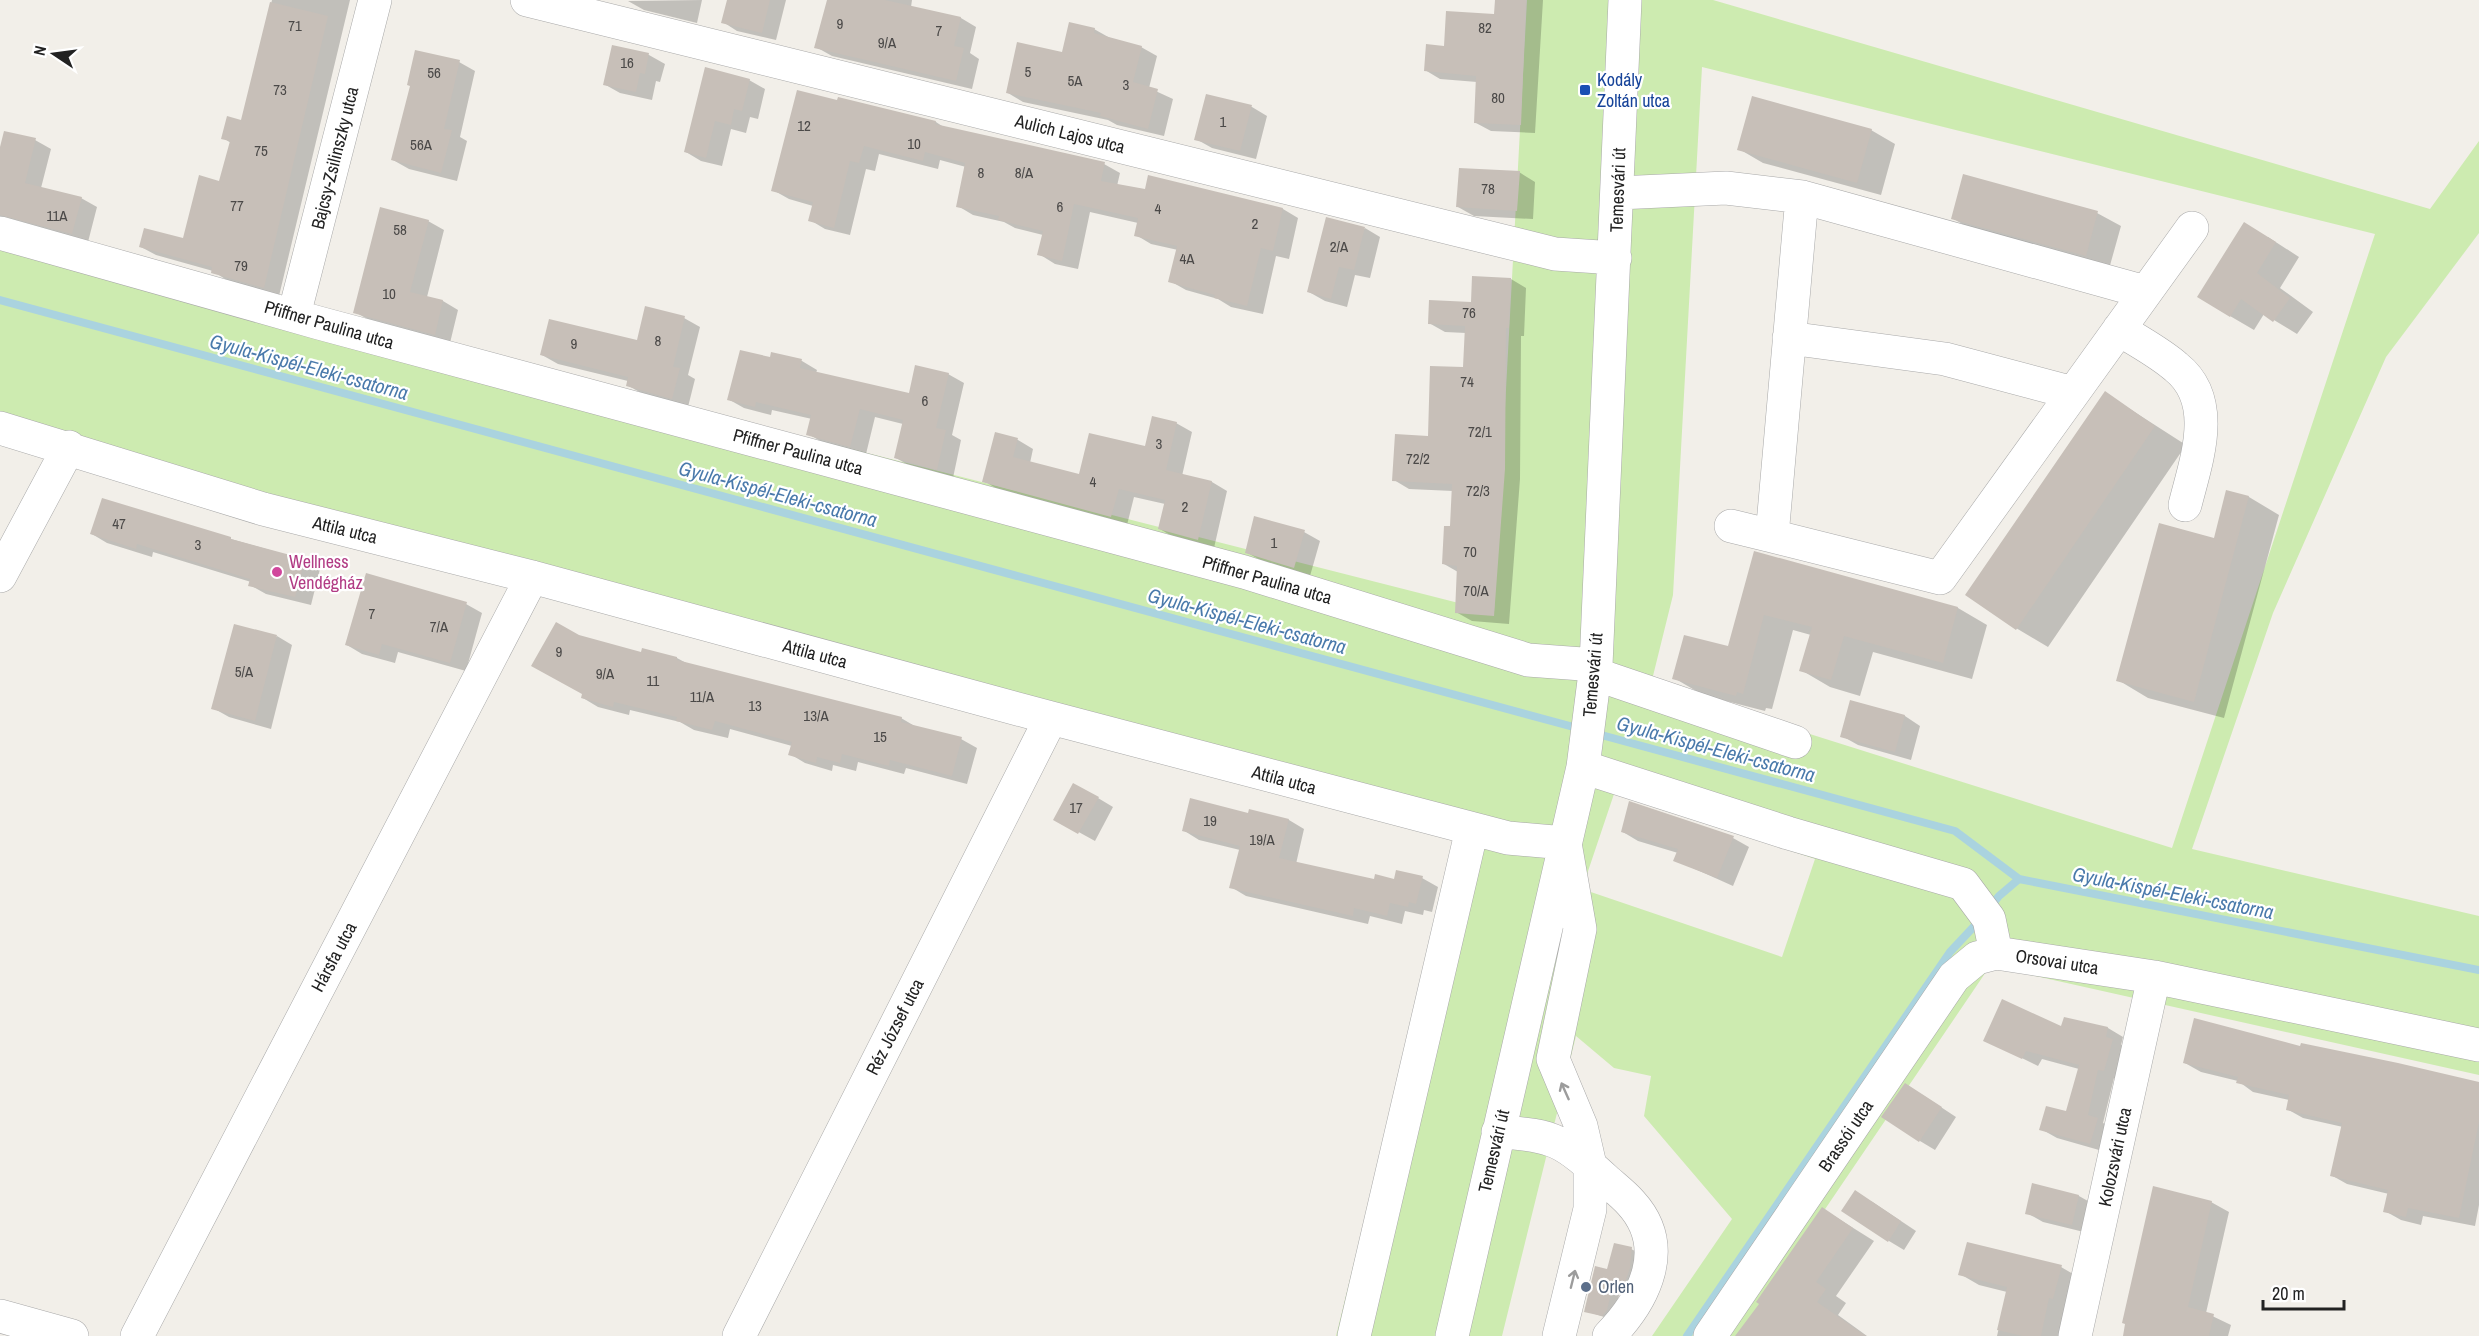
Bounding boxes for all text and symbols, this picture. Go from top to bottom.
house number: 9 [837,13,844,34]
house number: 71 [288,15,302,36]
house number: 82 [1478,17,1492,38]
house number: 7 [936,20,943,41]
north arrow [24,24,84,84]
house number: 9/A [878,32,897,53]
text: N [28,44,51,58]
house number: 16 [620,52,634,73]
house number: 5 [1025,61,1032,82]
house number: 56 [427,62,441,83]
place label: Kodály Zoltán utca [1597,67,1670,113]
house number: 5A [1067,70,1083,91]
house number: 3 [1123,74,1130,95]
house number: 73 [273,79,287,100]
marker: Kodály Zoltán utca [1578,83,1592,97]
street label: Bajcsy-Zsilinszky utca [305,84,364,232]
house number: 80 [1491,87,1505,108]
street label: Aulich Lajos utca [1012,108,1128,159]
house number: 1 [1220,111,1227,132]
house number: 12 [797,115,811,136]
house number: 10 [907,133,921,154]
house number: 56A [410,134,433,155]
house number: 75 [254,140,268,161]
street label: Temesvári út [1604,147,1631,233]
house number: 8 [978,162,985,183]
house number: 8/A [1015,162,1034,183]
house number: 78 [1481,178,1495,199]
house number: 77 [230,195,244,216]
house number: 6 [1057,196,1064,217]
house number: 4 [1155,198,1162,219]
house number: 11A [47,205,68,226]
house number: 2 [1252,213,1259,234]
house number: 58 [393,219,407,240]
house number: 2/A [1330,236,1349,257]
house number: 4A [1179,248,1195,269]
house number: 79 [234,255,248,276]
house number: 10 [382,283,396,304]
street label: Pfiffner Paulina utca [262,294,397,355]
house number: 76 [1462,302,1476,323]
water label: Gyula-Kispél-Eleki-csatorna [207,327,411,406]
house number: 8 [655,330,662,351]
house number: 9 [571,333,578,354]
house number: 74 [1460,371,1474,392]
house number: 6 [922,390,929,411]
house number: 72/1 [1468,421,1492,442]
street label: Pfiffner Paulina utca [730,422,866,481]
house number: 3 [1156,433,1163,454]
house number: 72/2 [1406,448,1430,469]
water label: Gyula-Kispél-Eleki-csatorna [676,454,880,533]
house number: 4 [1090,471,1097,492]
house number: 72/3 [1466,480,1490,501]
house number: 2 [1182,496,1189,517]
street label: Attila utca [309,509,380,550]
house number: 47 [112,513,126,534]
house number: 1 [1271,532,1278,553]
house number: 3 [195,534,202,555]
house number: 70 [1463,541,1477,562]
place label: Wellness Vendégház [289,549,363,595]
street label: Pfiffner Paulina utca [1200,549,1335,610]
marker: Wellness Vendégház [270,565,284,579]
house number: 70/A [1463,580,1489,601]
water label: Gyula-Kispél-Eleki-csatorna [1145,581,1349,660]
house number: 7 [369,603,376,624]
house number: 7/A [430,616,449,637]
street label: Temesvári út [1576,632,1609,718]
street label: Attila utca [779,633,850,674]
house number: 9 [556,641,563,662]
house number: 5/A [235,661,254,682]
house number: 9/A [596,663,615,684]
house number: 11 [647,670,660,691]
house number: 11/A [690,686,715,707]
house number: 13 [748,695,762,716]
house number: 13/A [803,705,829,726]
water label: Gyula-Kispél-Eleki-csatorna [1614,709,1818,788]
house number: 15 [873,726,887,747]
street label: Attila utca [1248,759,1319,800]
house number: 17 [1069,797,1083,818]
house number: 19 [1203,810,1217,831]
house number: 19/A [1249,829,1275,850]
water label: Gyula-Kispél-Eleki-csatorna [2070,860,2276,925]
street label: Hársfa utca [305,918,362,996]
street label: Orsovai utca [2014,943,2100,980]
street label: Réz József utca [860,974,930,1079]
one-way arrow [1559,1082,1570,1100]
street label: Brassói utca [1812,1095,1879,1177]
street label: Kolozsvári utca [2092,1105,2137,1209]
street label: Temesvári út [1472,1107,1515,1195]
one-way arrow [1567,1270,1579,1289]
scale bar [2263,1273,2344,1311]
place label: Orlen [1598,1274,1634,1299]
marker: Orlen [1579,1280,1593,1294]
text: 20 m [2272,1281,2305,1306]

